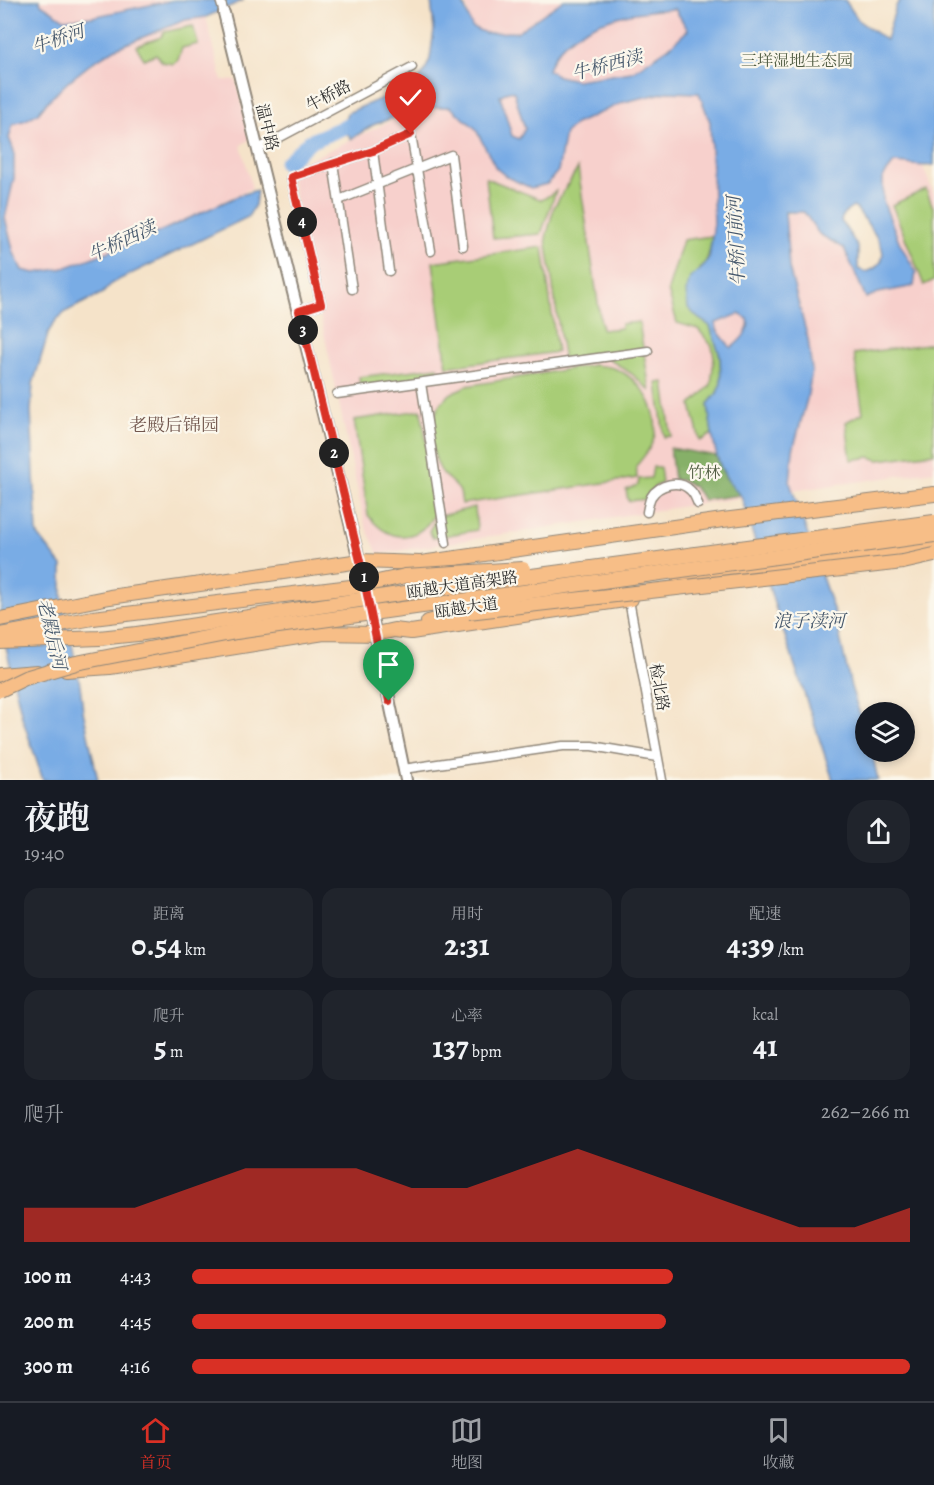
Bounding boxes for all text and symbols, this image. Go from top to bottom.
water label: 牛桥河 [29,18,90,59]
water label: 牛桥西渎 [569,44,647,86]
park label: 三垟湿地生态园 [741,50,853,72]
pin [385,72,436,134]
street label: 牛桥路 [302,75,355,117]
icon: check [394,81,427,114]
street label: 温中路 [251,101,284,153]
water label: 牛桥门前河 [722,192,750,287]
pin: 4 [287,207,317,237]
text: 4 [298,211,306,233]
water label: 牛桥西渎 [84,214,162,267]
pin: 3 [288,315,318,345]
text: 3 [300,319,306,341]
district label: 老殿后锦园 [129,413,219,437]
pin: 2 [319,438,349,468]
text: 2 [330,442,338,464]
park label: 竹林 [688,462,721,484]
pin: 1 [349,562,379,592]
text: 1 [361,566,367,588]
street label: 瓯越大道高架路 [405,566,519,604]
street label: 瓯越大道 [433,593,499,623]
water label: 老殿后河 [32,596,72,675]
water label: 浪子渎河 [773,609,848,633]
pin [363,639,414,701]
icon: arrive [372,648,405,681]
street label: 检北路 [644,662,674,713]
map controls [855,702,915,762]
button: layers [855,702,915,762]
text: 夜跑 [24,795,90,840]
button: share [847,800,910,863]
text: 19:40 [24,840,64,867]
text: 距离 [153,903,185,925]
text: 用时 [451,903,483,925]
text: 配速 [749,903,781,925]
text: 0.54 [131,925,182,965]
text: 2:31 [444,925,490,965]
text: 4:39 [726,925,774,965]
text: km [182,939,206,961]
text: /km [774,939,804,961]
text: kcal [753,1004,778,1026]
text: 爬升 [153,1005,185,1027]
text: 心率 [451,1005,483,1027]
text: 41 [753,1026,778,1066]
text: 5 [154,1027,167,1067]
text: 137 [432,1027,469,1067]
text: m [167,1041,183,1063]
text: bpm [469,1041,502,1063]
text: 262–266 m [821,1098,910,1125]
text: 爬升 [24,1101,64,1128]
text: 100 m [24,1263,72,1290]
text: 4:43 [120,1263,151,1290]
text: 200 m [24,1308,74,1335]
text: 4:45 [120,1308,151,1335]
text: 300 m [24,1353,73,1380]
text: 4:16 [120,1353,150,1380]
tab: 首页 [139,1414,172,1474]
tab: 地图 [450,1414,483,1474]
tab: 收藏 [762,1414,795,1474]

